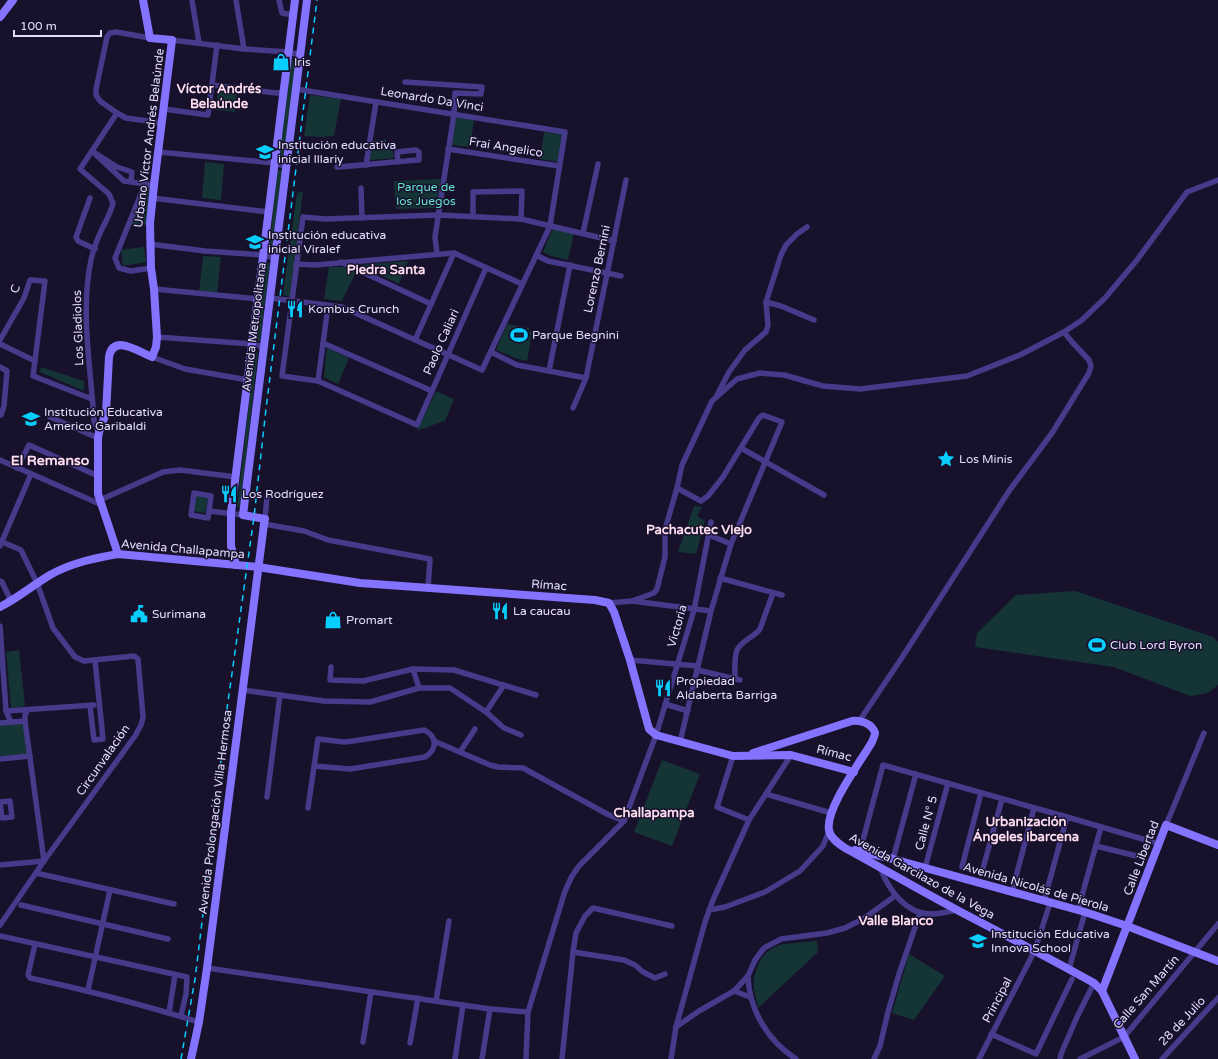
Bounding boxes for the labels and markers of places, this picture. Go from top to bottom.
shop icon: Iris [271,52,291,72]
place label: Iris [294,55,311,69]
place label: Institución educativa inicial Illariy [278,138,396,166]
school or university icon: Institución educativa inicial Illariy [255,142,275,162]
place label: Institución educativa inicial Viralef [268,228,386,256]
school or university icon: Institución educativa inicial Viralef [245,232,265,252]
restaurant icon: Kombus Crunch [285,299,305,319]
place label: Kombus Crunch [308,302,399,316]
sports icon: Parque Begnini [509,325,529,345]
place label: Parque Begnini [532,328,619,342]
place label: Institución Educativa Americo Garibaldi [44,405,163,433]
school or university icon: Institución Educativa Americo Garibaldi [21,409,41,429]
place icon: Los Minis [936,449,956,469]
place label: Los Minis [959,452,1013,466]
restaurant icon: Los Rodríguez [219,484,239,504]
place label: Los Rodríguez [242,487,324,501]
restaurant icon: La caucau [490,601,510,621]
public building icon: Surimana [129,604,149,624]
place label: La caucau [513,604,571,618]
place label: Surimana [152,607,206,621]
shop icon: Promart [323,610,343,630]
place label: Promart [346,613,393,627]
sports icon: Club Lord Byron [1087,635,1107,655]
place label: Club Lord Byron [1110,638,1202,652]
place label: Propiedad Aldaberta Barriga [676,674,777,702]
restaurant icon: Propiedad Aldaberta Barriga [653,678,673,698]
place label: Institución Educativa Innova School [991,927,1110,955]
school or university icon: Institución Educativa Innova School [968,931,988,951]

